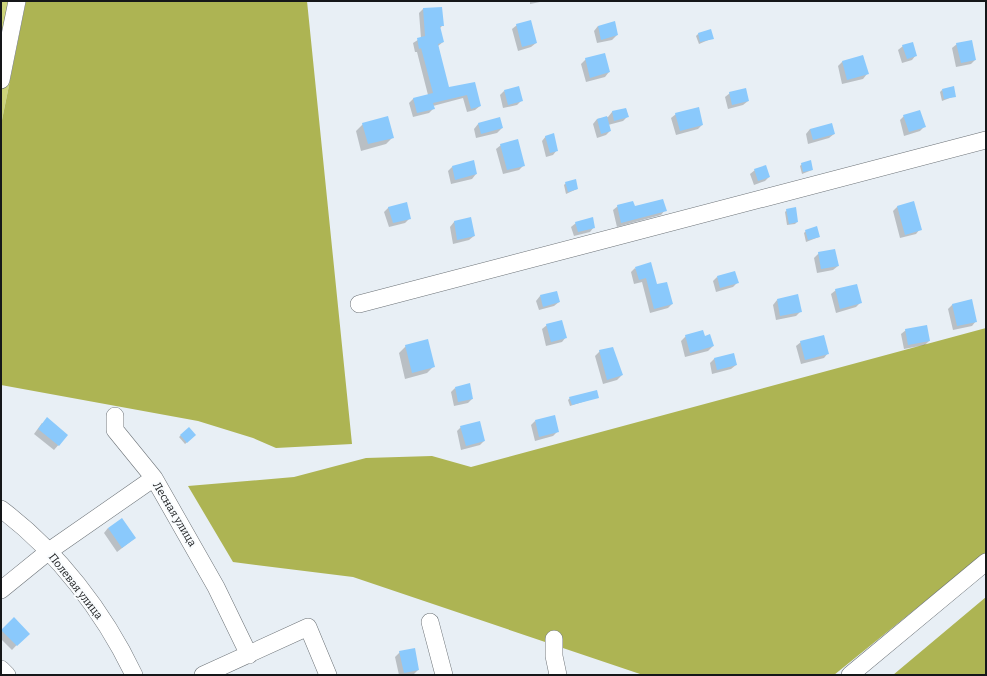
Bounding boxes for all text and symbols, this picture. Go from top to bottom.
street label: Лесная улица [150,480,199,549]
street label: Полевая улица [46,551,105,622]

